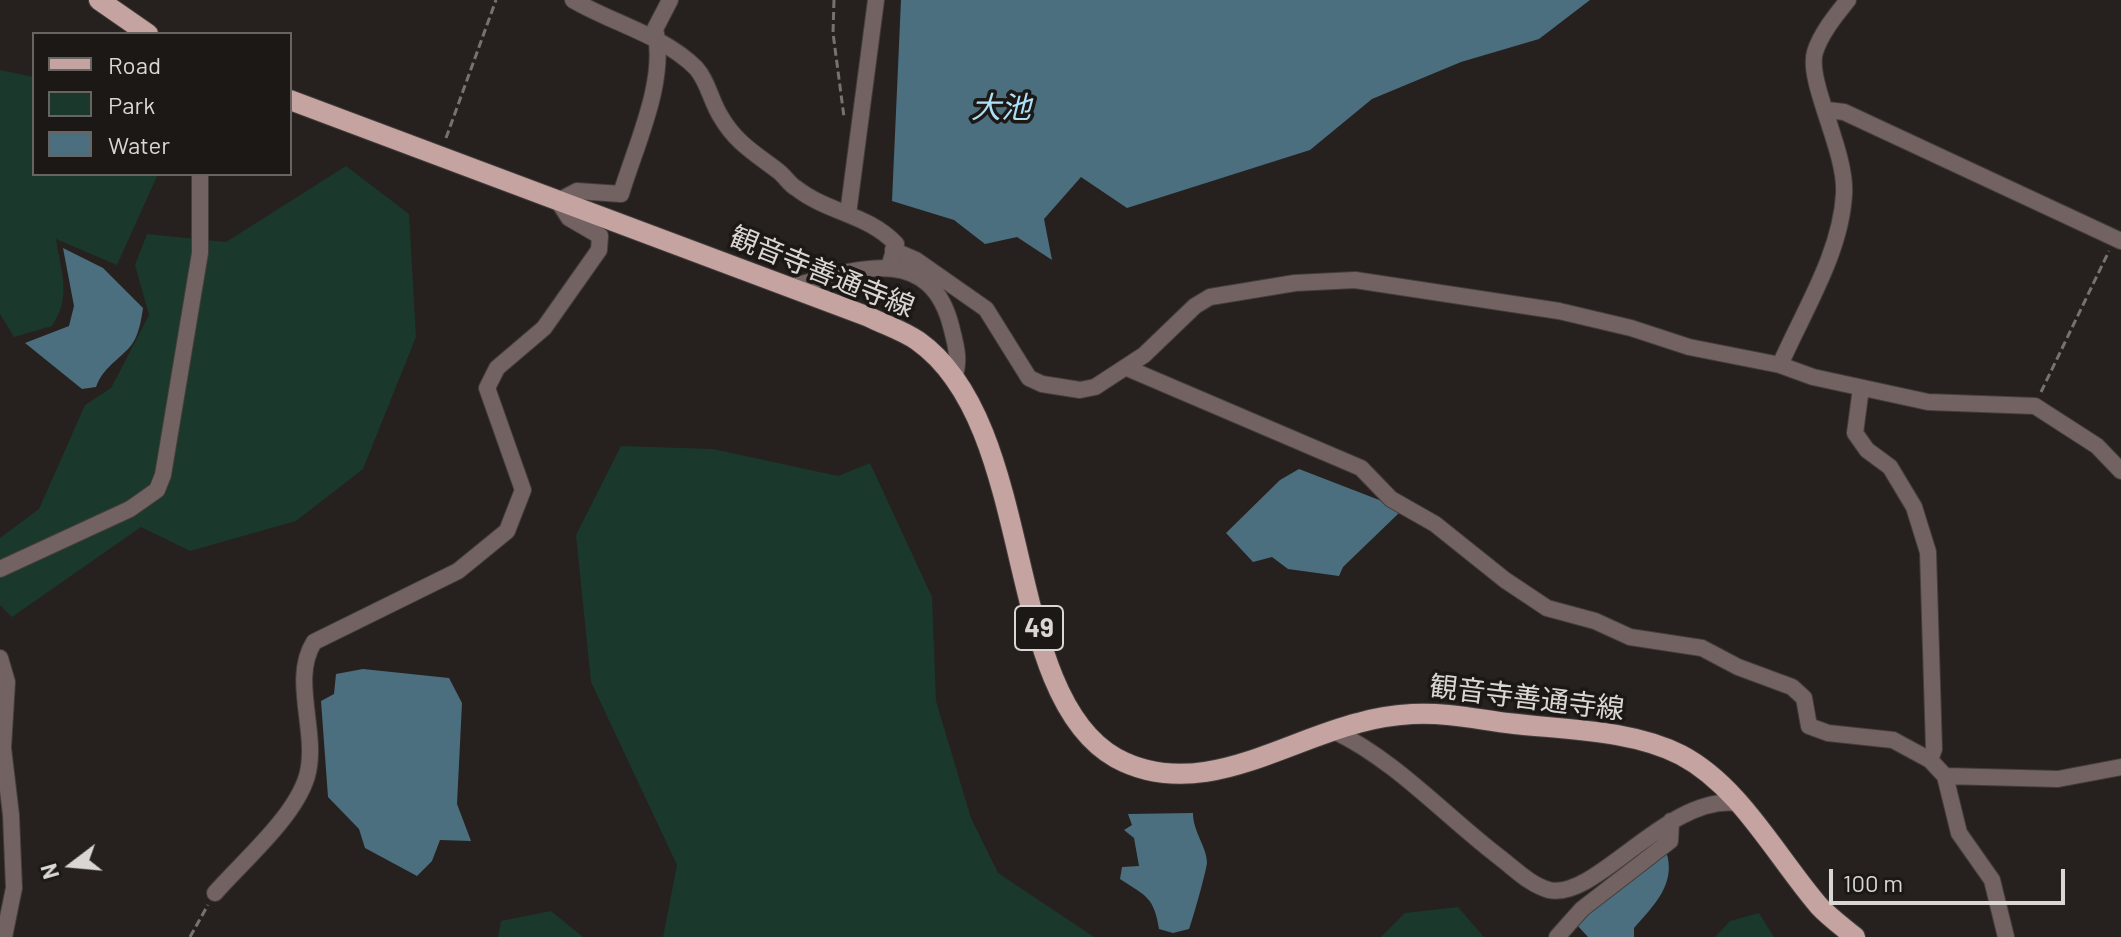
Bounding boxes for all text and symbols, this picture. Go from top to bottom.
legend [32,32,292,176]
text: Road [108,50,161,79]
text: Park [108,90,155,119]
water label: 大池 [971,90,1031,126]
text: Water [108,130,170,159]
street label: 観音寺善通寺線 [725,220,919,324]
road number: 49 [1015,606,1063,650]
street label: 観音寺善通寺線 [1428,669,1626,727]
north arrow [32,825,112,905]
scale bar [1833,853,2069,903]
text: N [34,861,63,882]
text: 100 m [1843,868,1903,897]

